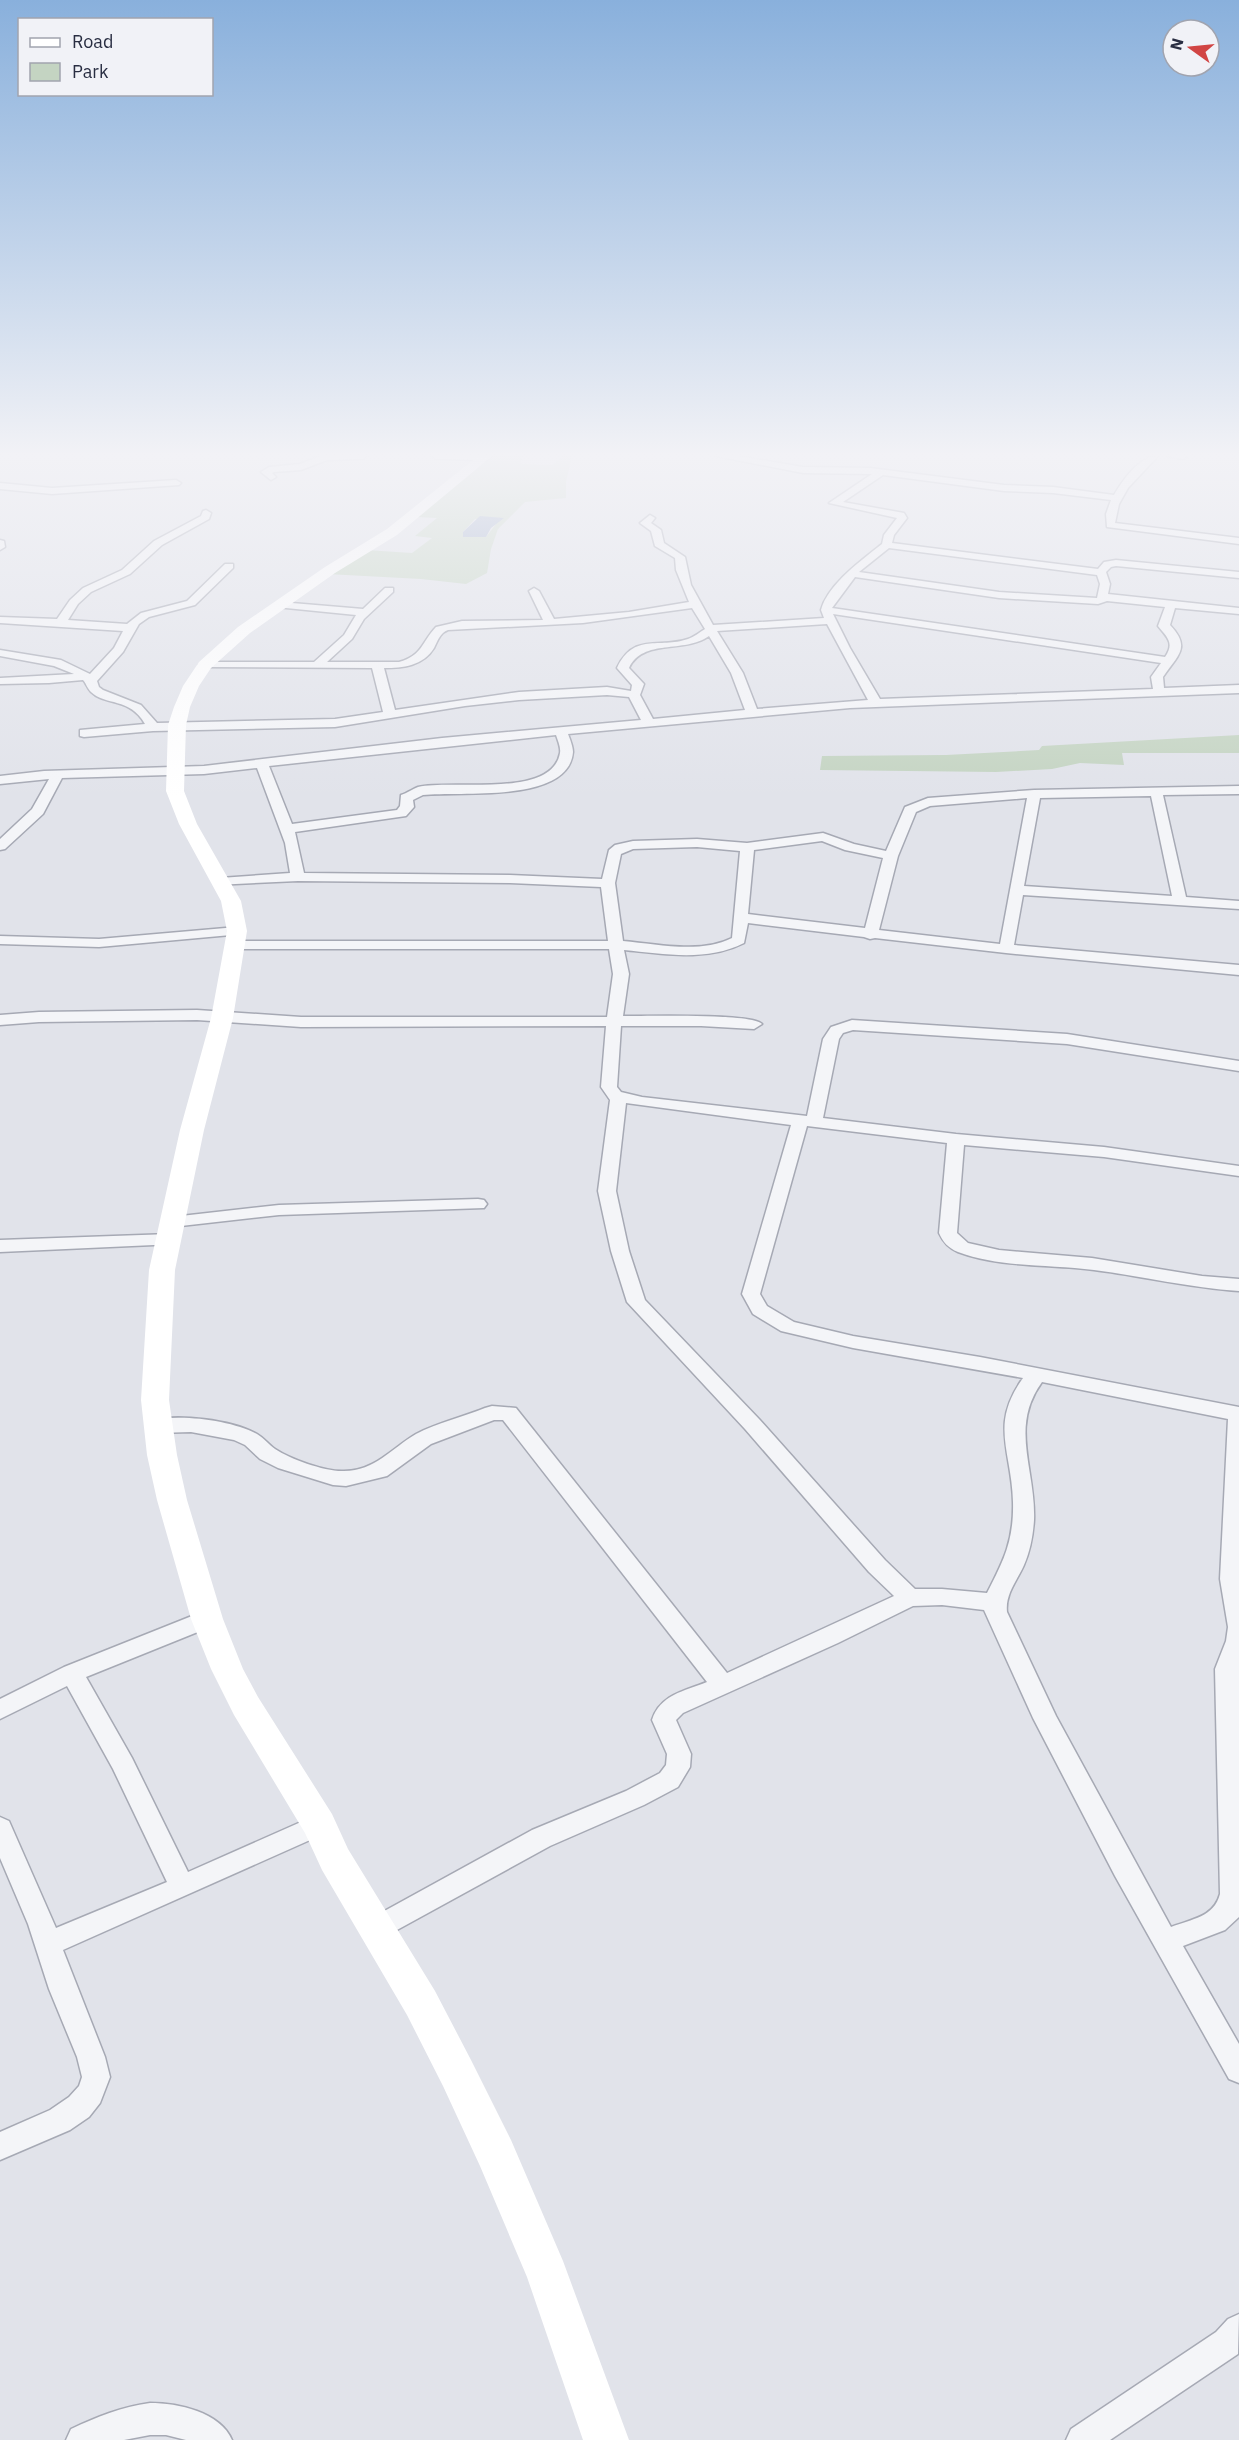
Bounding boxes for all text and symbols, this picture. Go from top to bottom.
legend [18,18,213,96]
north arrow [1161,18,1221,78]
text: Road [72,30,113,53]
text: N [1165,36,1188,52]
text: Park [72,60,109,83]

